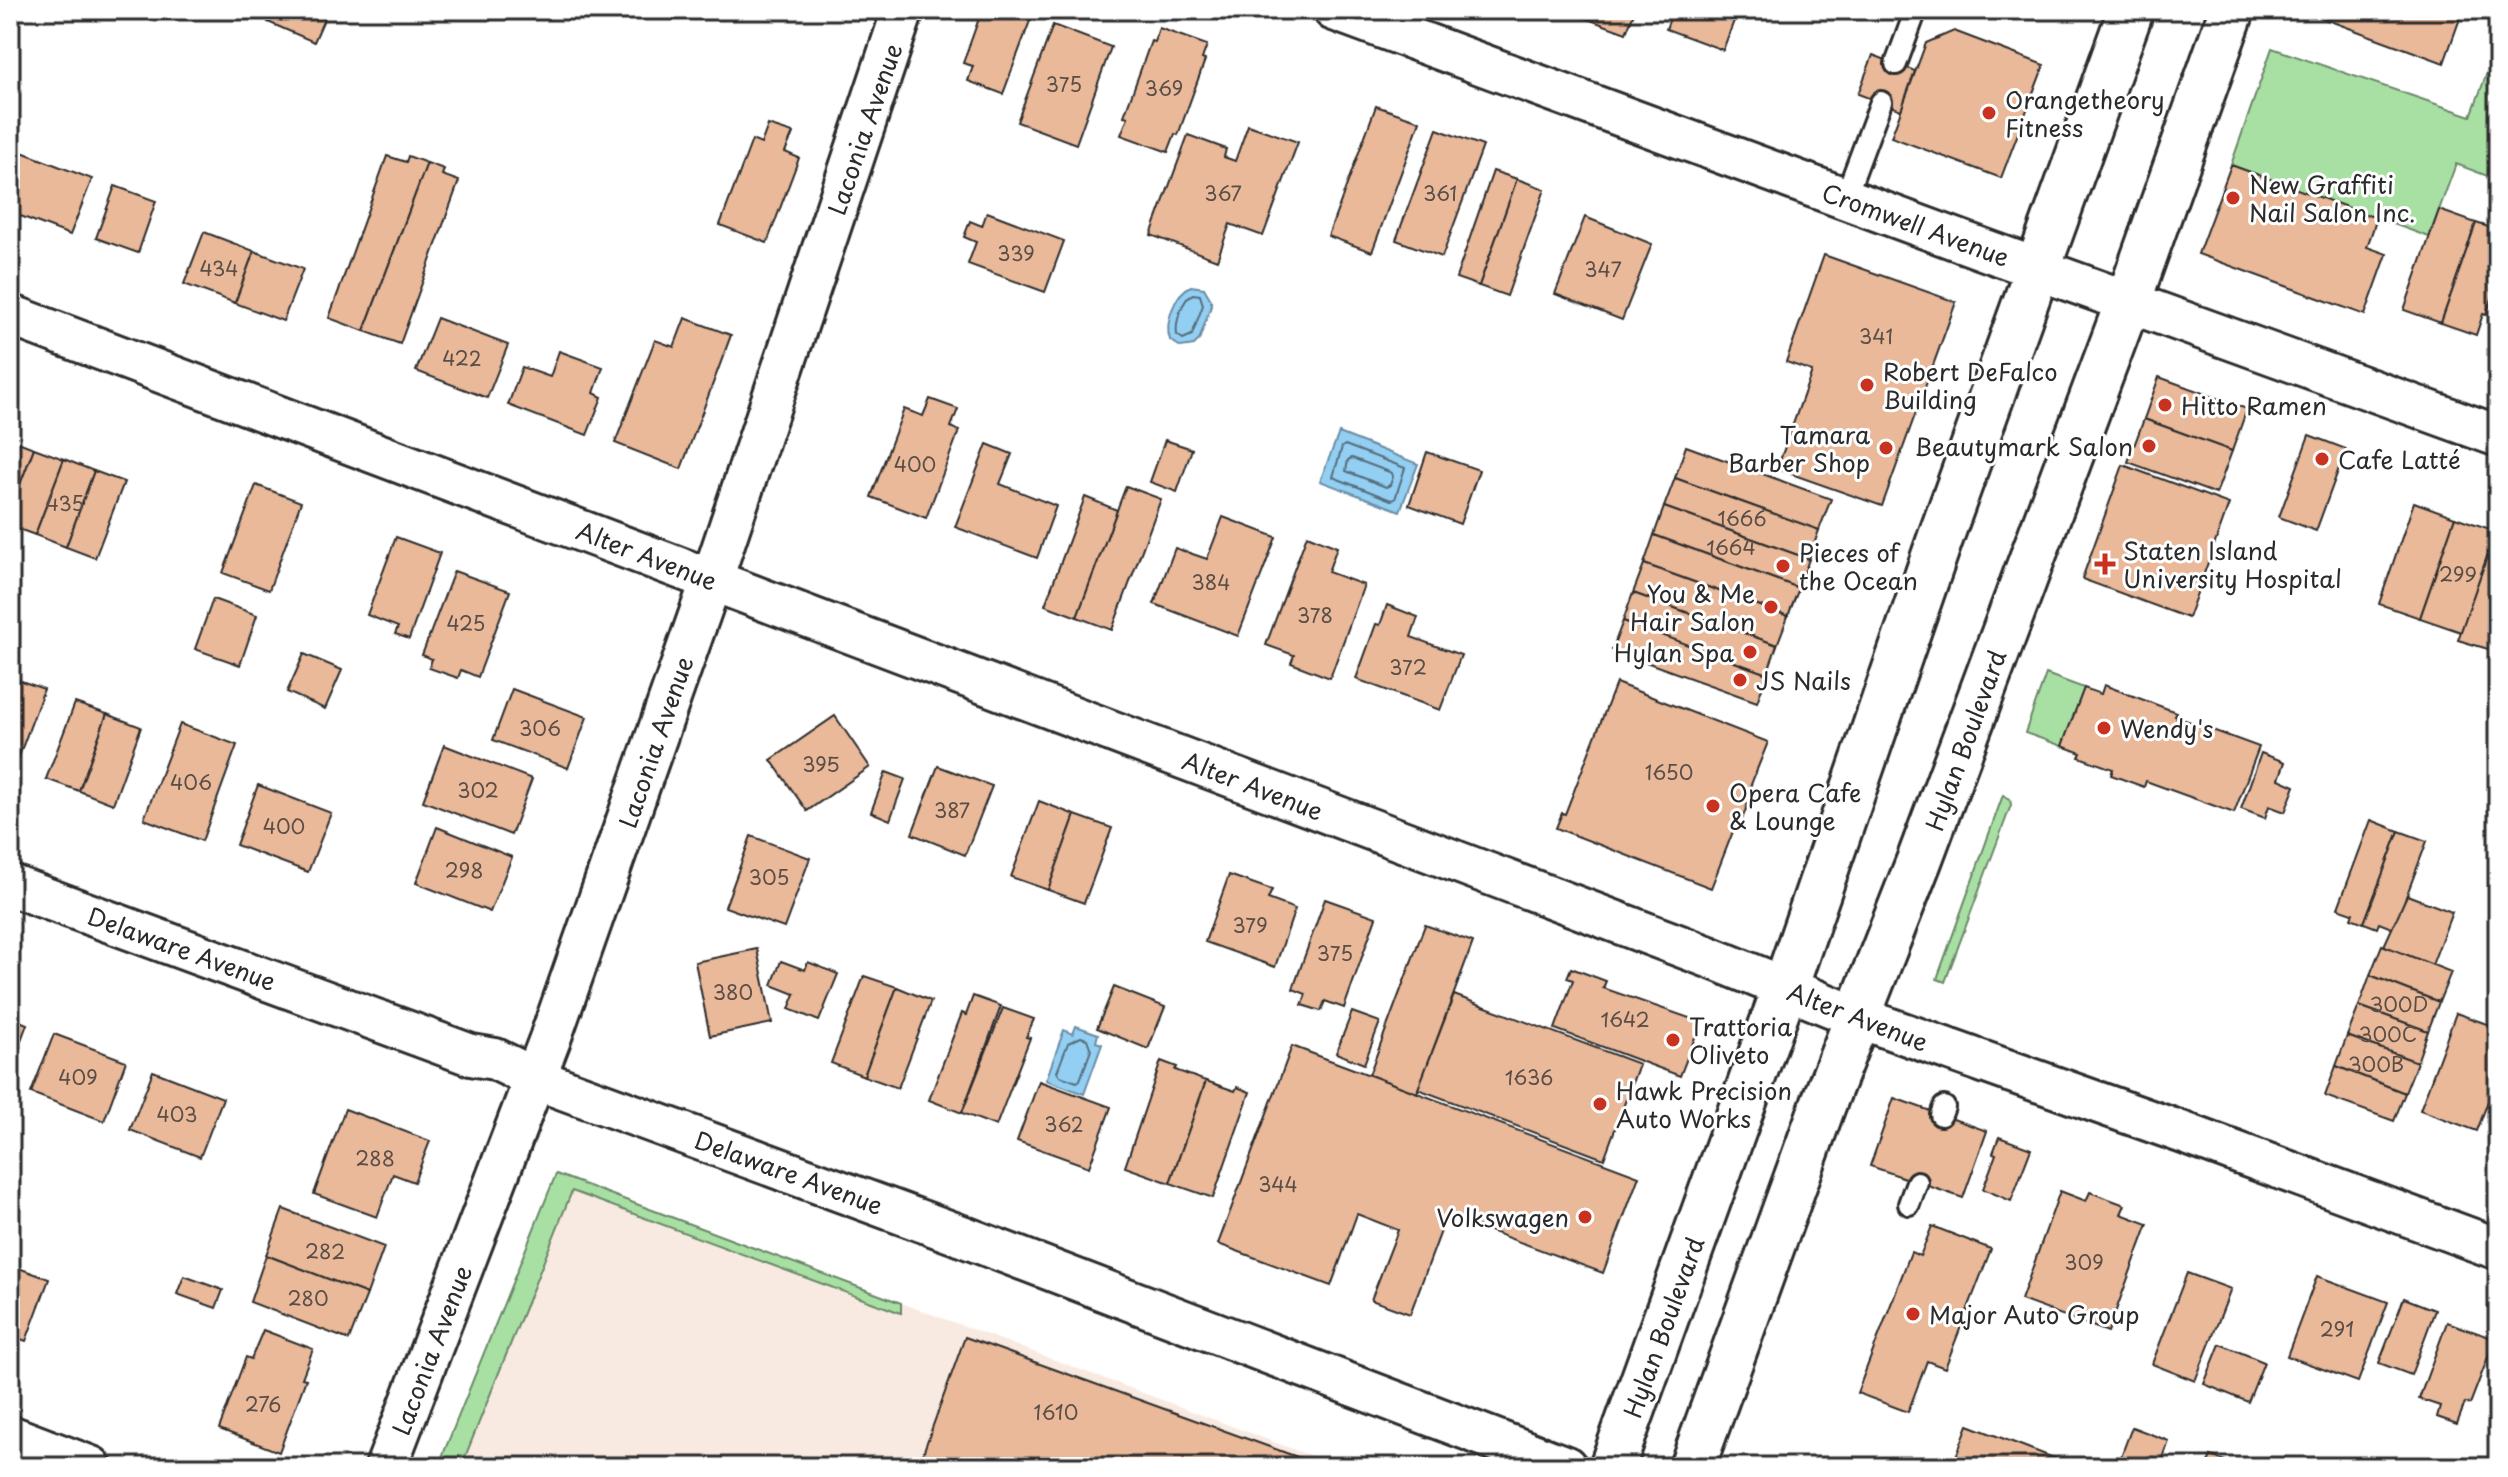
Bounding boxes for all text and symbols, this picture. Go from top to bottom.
street label: Laconia Avenue [818,38,910,220]
house number: 375 [1046,69,1082,99]
house number: 369 [1145,73,1183,103]
place label: Orangetheory Fitness [2005,81,2164,145]
marker: Orangetheory Fitness [1980,104,1998,122]
place label: New Graffiti Nail Salon Inc. [2249,166,2416,230]
street label: Cromwell Avenue [1817,173,2015,275]
house number: 367 [1204,178,1242,208]
house number: 361 [1423,178,1457,208]
marker: New Graffiti Nail Salon Inc. [2224,189,2242,207]
house number: 339 [997,238,1035,268]
house number: 434 [199,253,239,283]
house number: 347 [1584,254,1622,284]
house number: 341 [1859,321,1893,351]
house number: 422 [442,343,482,373]
place label: Robert DeFalco Building [1883,353,2057,417]
marker: Robert DeFalco Building [1858,376,1876,394]
place label: Hitto Ramen [2181,387,2327,423]
marker: Hitto Ramen [2156,396,2174,414]
place label: Tamara Barber Shop [1728,416,1870,480]
place label: Beautymark Salon [1914,428,2133,464]
marker: Beautymark Salon [2140,437,2158,455]
marker: Tamara Barber Shop [1877,439,1895,457]
place label: Cafe Latté [2338,441,2461,477]
house number: 400 [894,449,936,479]
marker: Cafe Latté [2313,450,2331,468]
house number: 435 [46,488,84,518]
house number: 1666 [1718,503,1766,533]
street label: Alter Avenue [572,512,722,598]
house number: 1664 [1706,532,1756,562]
place label: Staten Island University Hospital [2123,532,2342,596]
place label: Pieces of the Ocean [1799,534,1918,598]
marker: Staten Island University Hospital [2094,553,2116,575]
marker: Pieces of the Ocean [1774,557,1792,575]
house number: 299 [2439,559,2477,589]
house number: 384 [1192,567,1230,597]
place label: You & Me Hair Salon [1630,575,1755,639]
marker: You & Me Hair Salon [1762,598,1780,616]
house number: 378 [1297,600,1333,630]
house number: 425 [447,608,485,638]
place label: Hylan Spa [1614,634,1734,670]
marker: Hylan Spa [1741,643,1759,661]
street label: Hylan Boulevard [1916,644,2015,835]
street label: Laconia Avenue [609,651,701,833]
house number: 372 [1389,652,1427,682]
place label: JS Nails [1756,662,1851,698]
marker: JS Nails [1731,671,1749,689]
place label: Wendy's [2120,710,2214,746]
house number: 306 [519,713,561,743]
marker: Wendy's [2095,719,2113,737]
street label: Alter Avenue [1178,742,1328,828]
house number: 395 [802,749,840,779]
house number: 1650 [1645,757,1693,787]
house number: 406 [170,767,212,797]
place label: Opera Cafe & Lounge [1729,774,1861,838]
house number: 302 [457,775,499,805]
house number: 387 [934,795,970,825]
marker: Opera Cafe & Lounge [1704,797,1722,815]
house number: 400 [263,811,305,841]
house number: 298 [445,855,483,885]
house number: 305 [749,862,789,892]
street label: Delaware Avenue [83,897,281,999]
house number: 379 [1232,910,1268,940]
house number: 375 [1317,938,1353,968]
street label: Alter Avenue [1783,973,1933,1059]
house number: 380 [713,977,753,1007]
house number: 300D [2370,989,2428,1019]
house number: 1642 [1600,1004,1650,1034]
place label: Trattoria Oliveto [1689,1008,1792,1072]
house number: 300C [2359,1019,2417,1049]
marker: Trattoria Oliveto [1664,1031,1682,1049]
house number: 300B [2348,1049,2404,1079]
house number: 409 [58,1062,98,1092]
house number: 1636 [1505,1062,1553,1092]
place label: Hawk Precision Auto Works [1616,1072,1792,1136]
marker: Hawk Precision Auto Works [1591,1095,1609,1113]
house number: 403 [156,1099,198,1129]
house number: 362 [1044,1109,1084,1139]
street label: Delaware Avenue [690,1121,888,1223]
house number: 288 [355,1143,395,1173]
house number: 344 [1258,1169,1298,1199]
place label: Volkswagen [1437,1199,1569,1235]
marker: Volkswagen [1576,1208,1594,1226]
street label: Hylan Boulevard [1614,1231,1713,1422]
house number: 282 [305,1236,345,1266]
house number: 309 [2064,1247,2104,1277]
street label: Laconia Avenue [382,1260,480,1440]
house number: 280 [287,1283,329,1313]
place label: Major Auto Group [1929,1296,2139,1332]
marker: Major Auto Group [1904,1305,1922,1323]
house number: 291 [2320,1314,2354,1344]
house number: 276 [245,1389,281,1419]
house number: 1610 [1034,1397,1078,1427]

